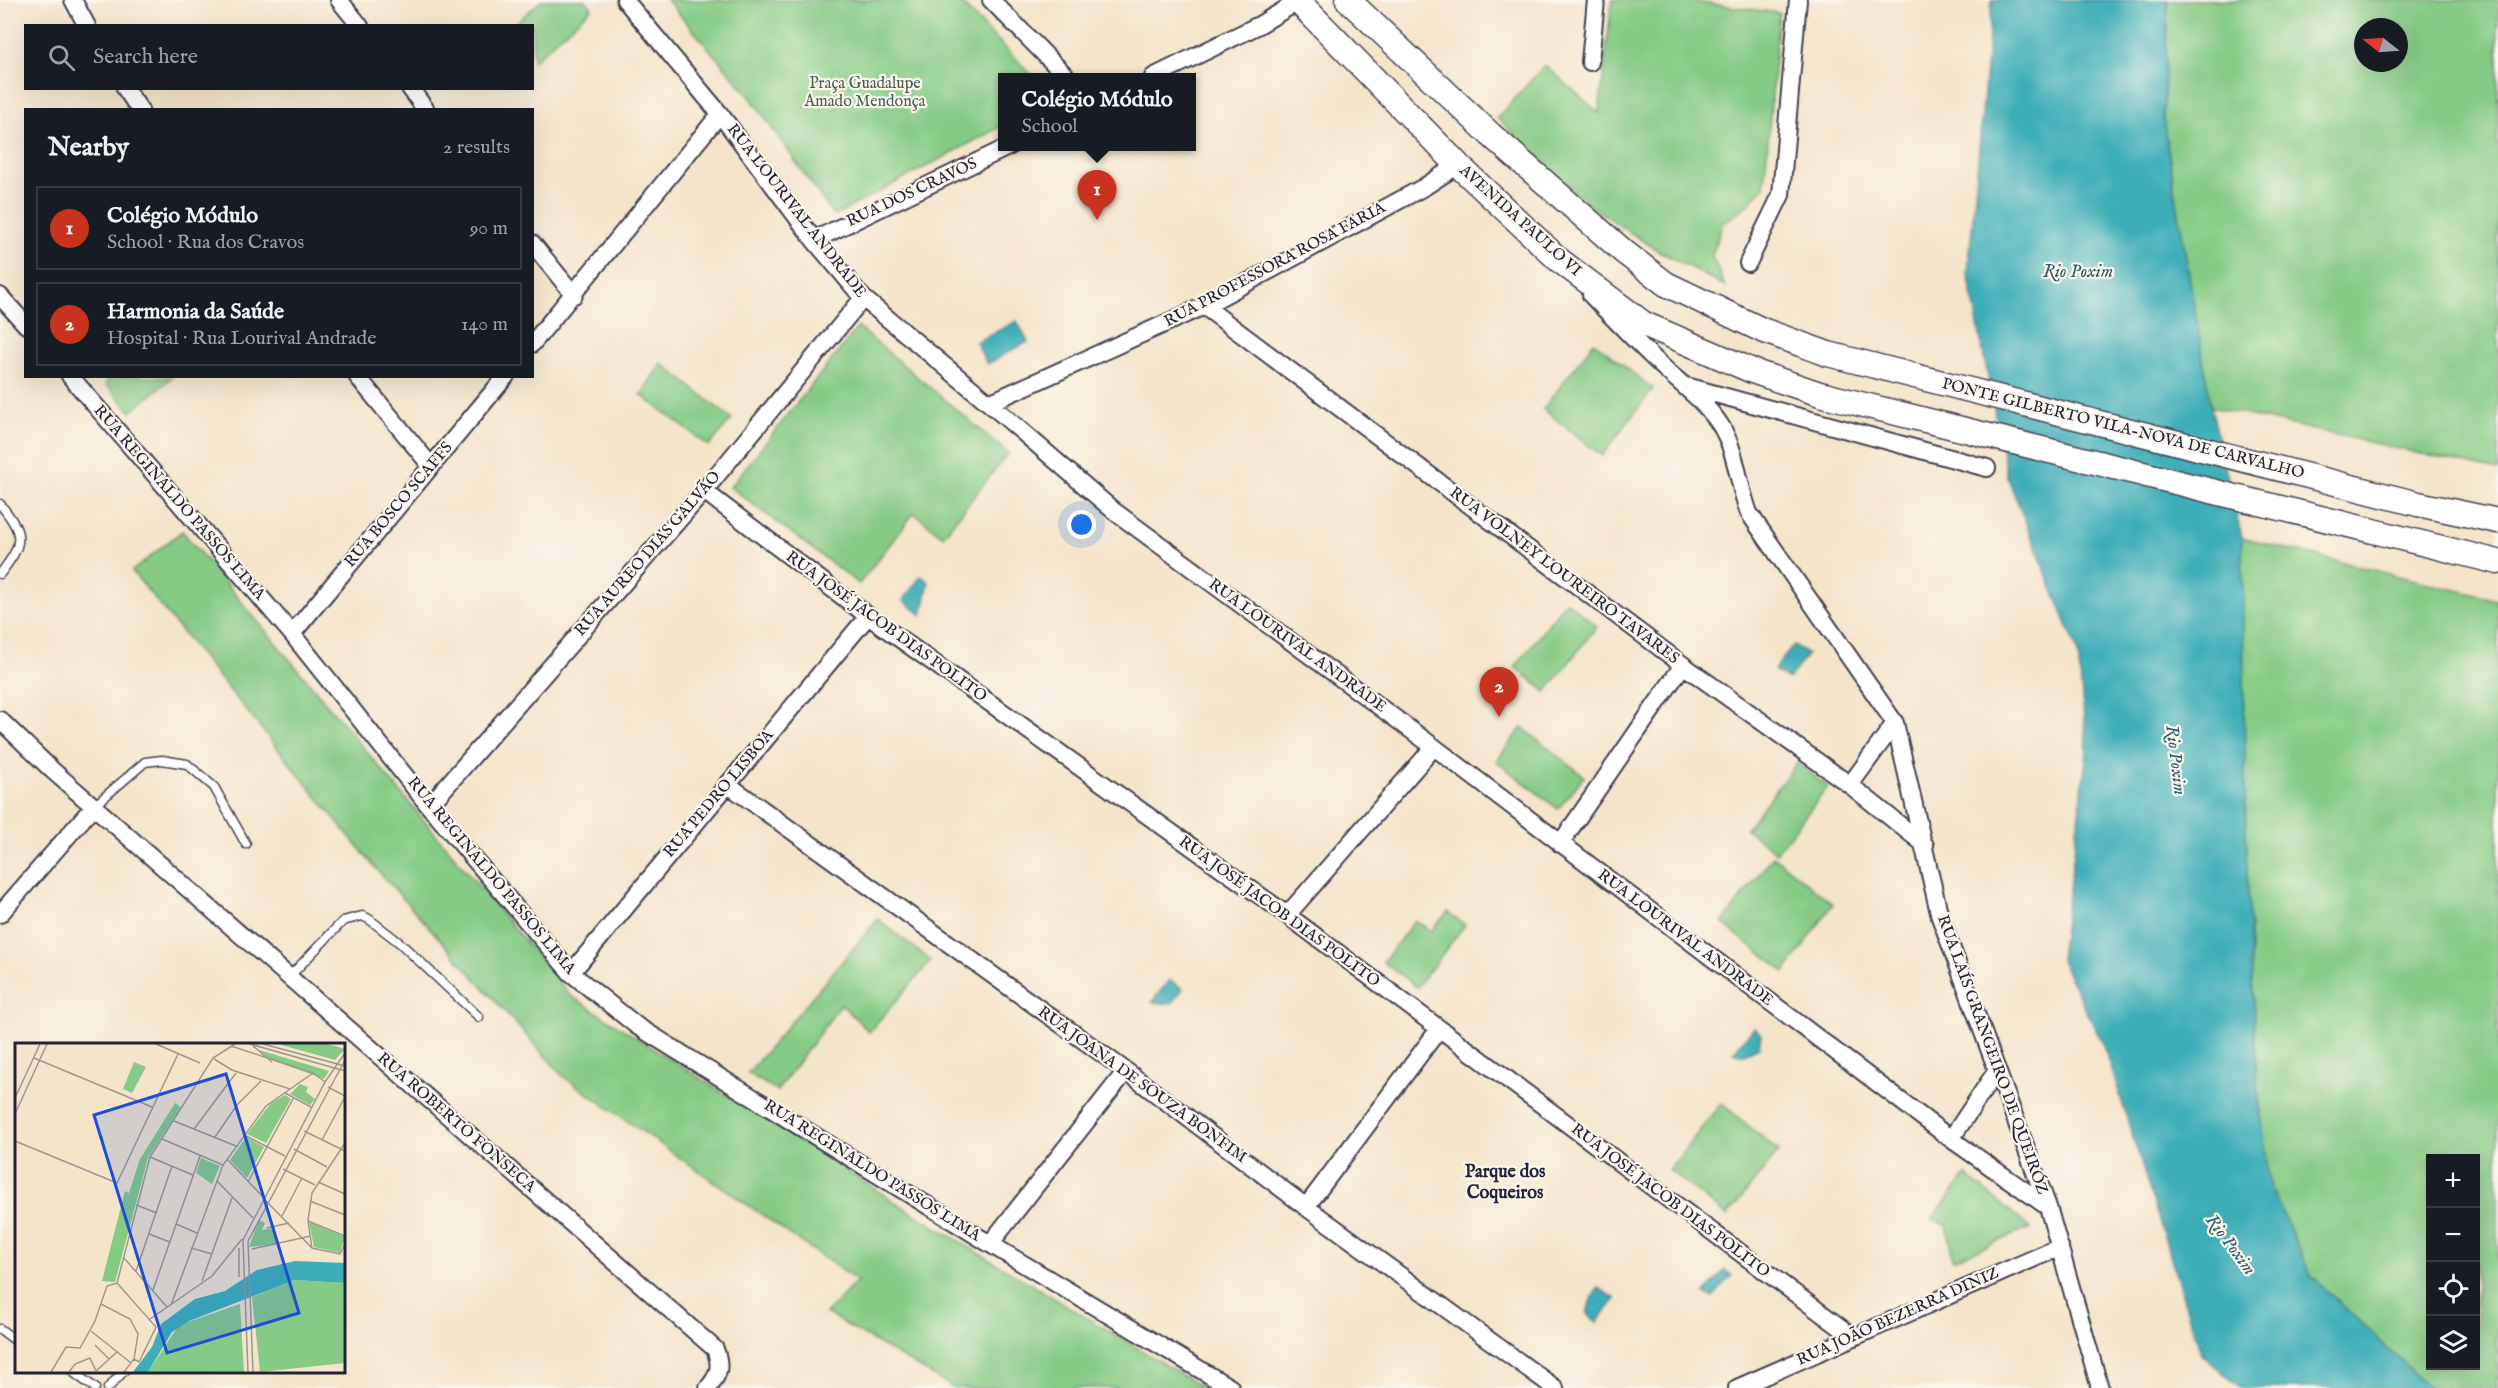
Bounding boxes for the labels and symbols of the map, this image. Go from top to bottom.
north arrow [2354,18,2408,72]
park label: Praça Guadalupe Amado Mendonça [804,74,926,112]
street label: RUA LOURIVAL ANDRADE [722,120,870,302]
street label: RUA DOS CRAVOS [843,154,981,232]
street label: AVENIDA PAULO VI [1454,160,1585,281]
pin: 1 [1078,170,1116,220]
street label: RUA PROFESSORA ROSA FARIA [1161,197,1390,332]
water label: Rio Poxim [2043,261,2113,284]
street label: PONTE GILBERTO VILA-NOVA DE CARVALHO [1940,374,2306,484]
street label: RUA REGINALDO PASSOS LIMA [89,401,270,606]
street label: RUA BOSCO SCAFFS [341,438,457,572]
street label: RUA AUREO DIAS GALVÃO [569,466,725,641]
street label: RUA VOLNEY LOUREIRO TAVARES [1445,483,1683,669]
your location [1067,510,1096,539]
street label: RUA JOSÉ JACOB DIAS POLITO [781,546,992,707]
street label: RUA LOURIVAL ANDRADE [1204,575,1390,717]
pin: 2 [1480,668,1518,717]
water label: Rio Poxim [2159,724,2191,796]
street label: RUA PEDRO LISBOA [660,725,779,862]
street label: RUA REGINALDO PASSOS LIMA [402,773,580,980]
street label: RUA JOSÉ JACOB DIAS POLITO [1174,831,1385,992]
street label: RUA LOURIVAL ANDRADE [1593,865,1777,1011]
street label: RUA LAÍS GRANGEIRO DE QUEIRÓZ [1932,912,2054,1197]
street label: RUA JOANA DE SOUZA BONFIM [1033,1002,1251,1168]
inset map [15,1043,345,1373]
street label: RUA ROBERTO FONSECA [372,1049,540,1198]
street label: RUA REGINALDO PASSOS LIMA [760,1096,985,1247]
street label: RUA JOSÉ JACOB DIAS POLITO [1567,1118,1775,1282]
district label: Parque dos Coqueiros [1465,1161,1546,1205]
water label: Rio Poxim [2200,1210,2260,1280]
street label: RUA JOÃO BEZERRA DINIZ [1793,1261,2002,1371]

